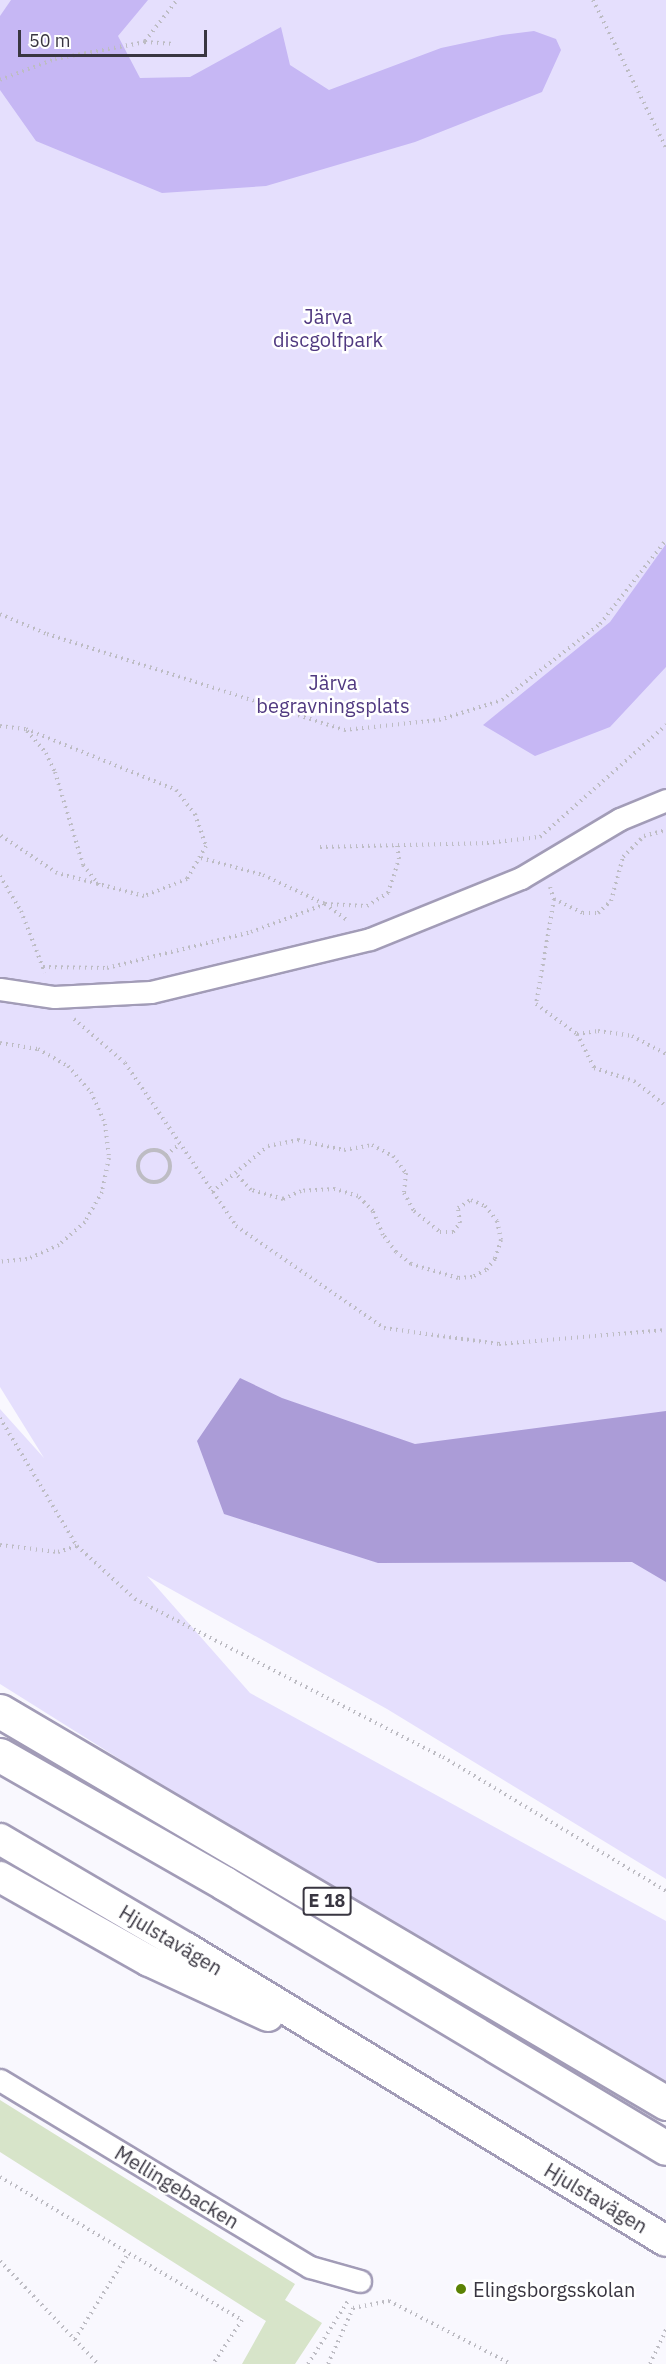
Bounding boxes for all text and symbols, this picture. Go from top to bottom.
scale bar [21,18,210,56]
text: 50 m [29,29,71,52]
park label: Järva discgolfpark [273,304,383,351]
park label: Järva begravningsplats [256,670,410,717]
road number: E 18 [302,1886,352,1916]
street label: Hjulstavägen [115,1900,227,1980]
street label: Mellingebacken [111,2140,243,2234]
street label: Hjulstavägen [540,2158,652,2238]
place label: Elingsborgsskolan [473,2277,635,2301]
marker: Elingsborgsskolan [454,2282,468,2296]

